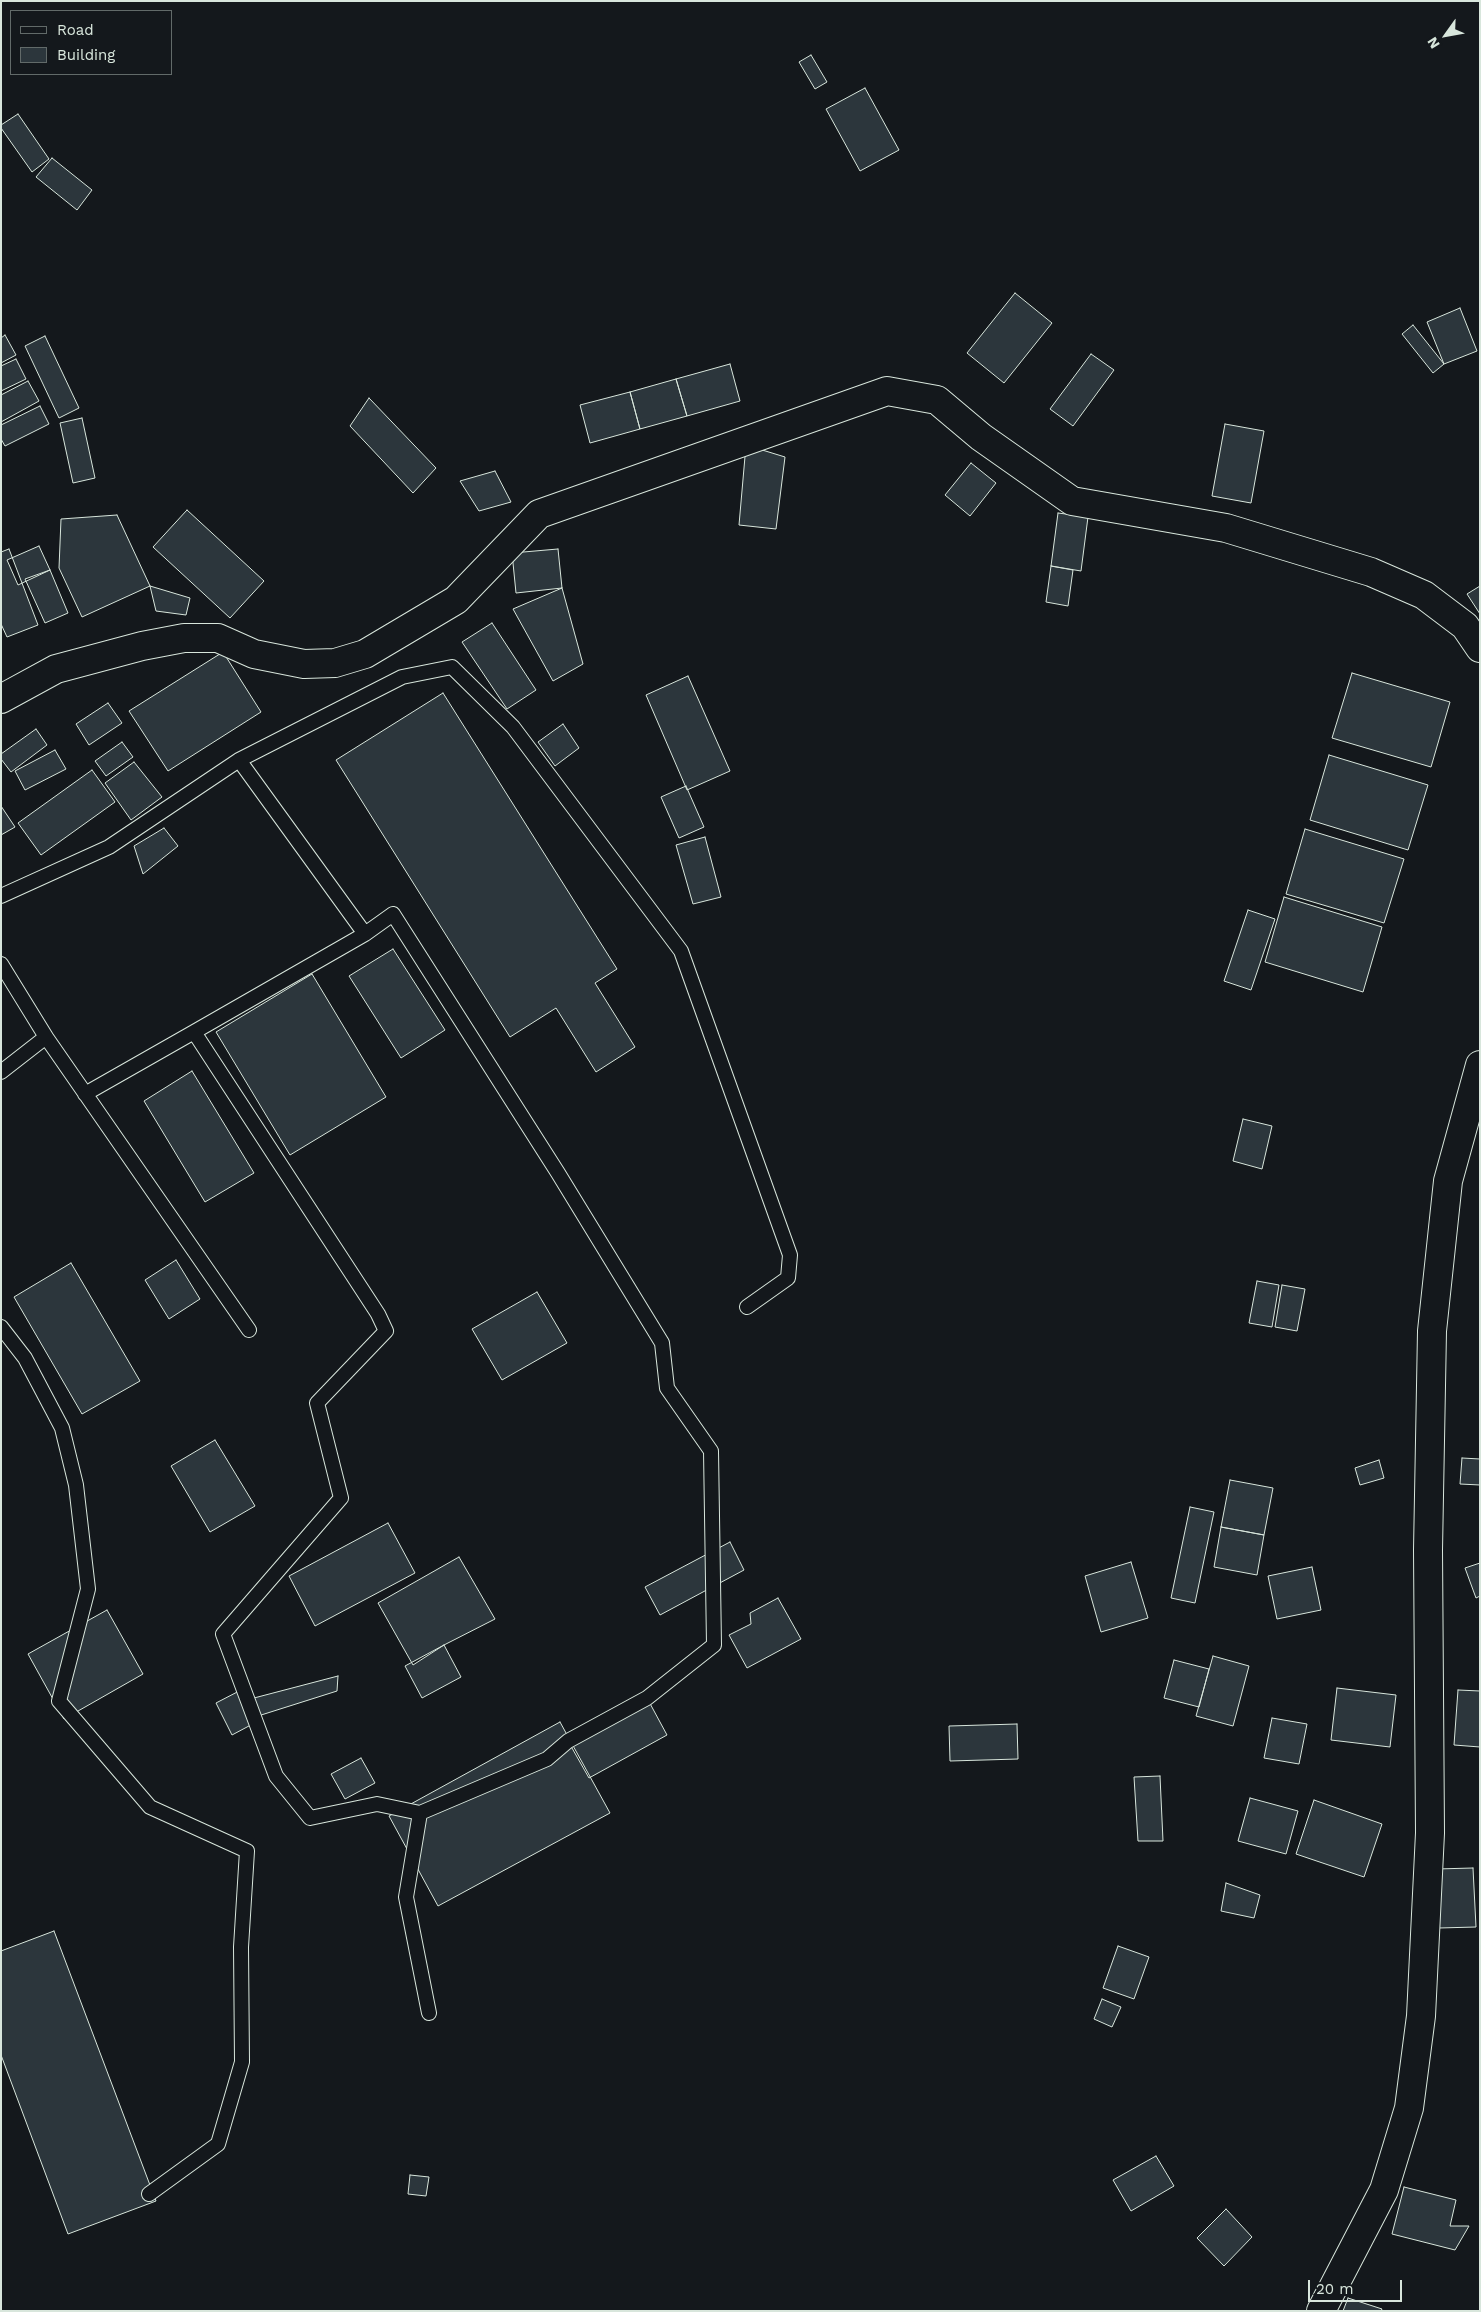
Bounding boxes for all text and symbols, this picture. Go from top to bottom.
legend [10,10,172,75]
north arrow [1421,10,1471,60]
text: Road [57,21,94,39]
text: N [1424,34,1443,52]
text: Building [57,46,115,64]
scale bar [1311,2270,1405,2302]
text: 20 m [1316,2280,1354,2298]

